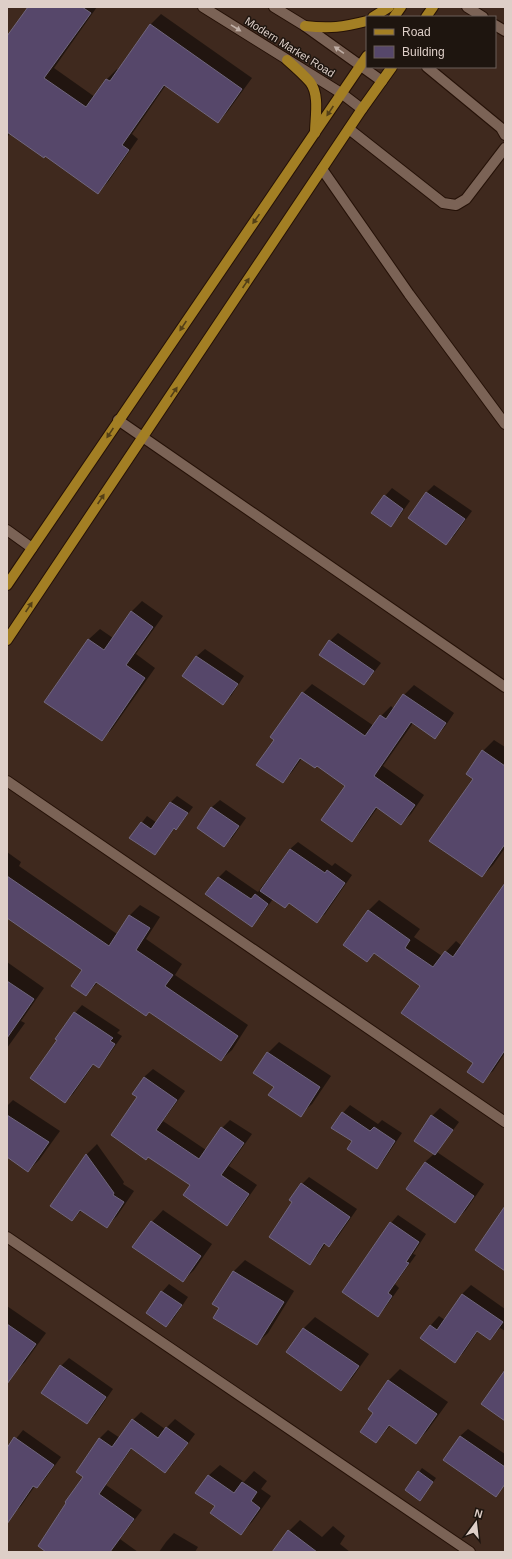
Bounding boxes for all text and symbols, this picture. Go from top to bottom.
street label: Modern Market Road [243,15,337,79]
legend [366,16,496,68]
one-way arrow [231,24,241,32]
text: Road [402,25,431,39]
text: Building [402,45,445,59]
one-way arrow [334,46,345,54]
one-way arrow [326,105,333,117]
one-way arrow [252,213,260,224]
one-way arrow [242,278,250,288]
one-way arrow [179,320,187,331]
one-way arrow [170,386,178,397]
one-way arrow [106,427,113,439]
one-way arrow [98,494,105,505]
one-way arrow [25,602,33,612]
north arrow [456,1503,496,1543]
text: N [473,1507,484,1520]

